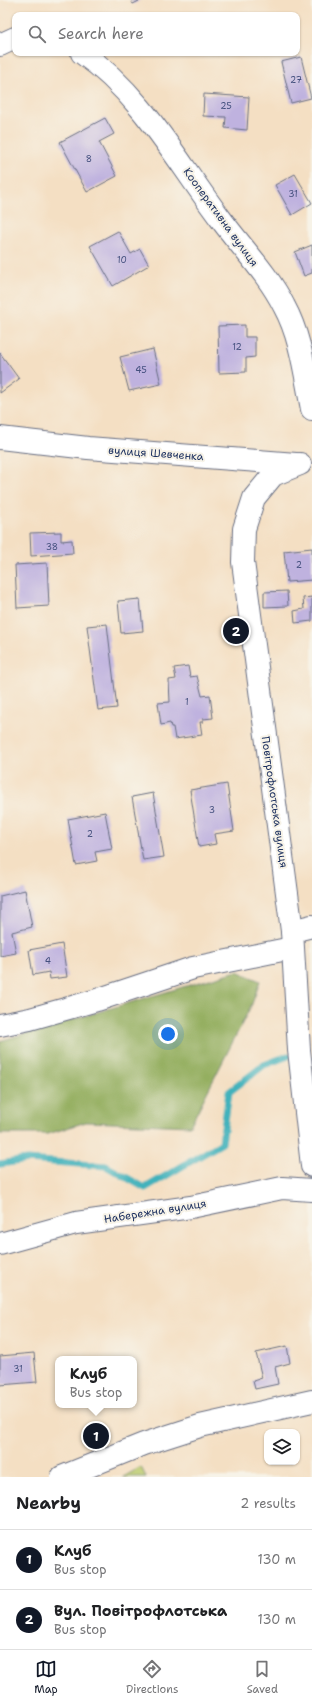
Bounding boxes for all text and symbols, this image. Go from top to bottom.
search box [12,12,300,56]
icon: search [26,23,48,45]
text: Search here [58,24,144,44]
house number: 27 [290,74,302,86]
house number: 25 [220,100,232,112]
house number: 8 [86,153,92,165]
street label: Кооперативна вулиця [180,165,262,270]
house number: 31 [288,188,298,200]
house number: 10 [117,254,127,266]
house number: 12 [232,341,242,353]
house number: 45 [135,364,147,376]
street label: вулиця Шевченка [108,443,204,464]
house number: 38 [46,541,58,553]
house number: 2 [296,559,302,571]
pin: 2 [223,616,249,646]
house number: 1 [185,696,189,708]
street label: Повітрофлотська вулиця [258,735,291,869]
house number: 3 [209,804,215,816]
house number: 2 [87,828,93,840]
house number: 4 [45,955,51,967]
your location [158,1024,178,1044]
street label: Набережна вулиця [103,1196,207,1227]
popup [55,1356,137,1408]
house number: 31 [13,1363,23,1375]
text: Клуб [70,1364,107,1384]
text: Bus stop [70,1384,122,1401]
pin: 1 [83,1421,109,1451]
map controls [264,1429,300,1465]
button: layers [264,1429,300,1465]
text: Nearby [16,1492,81,1514]
text: 2 results [240,1495,296,1512]
text: Клуб [54,1541,91,1561]
text: 1 [26,1551,32,1568]
text: 130 m [258,1551,296,1568]
text: Bus stop [54,1561,106,1578]
text: Вул. Повітрофлотська [54,1601,227,1621]
text: 2 [24,1611,34,1628]
text: 130 m [258,1611,296,1628]
text: Bus stop [54,1621,106,1638]
tab: Map [34,1658,58,1697]
tab: Directions [126,1658,178,1697]
tab: Saved [247,1658,278,1697]

